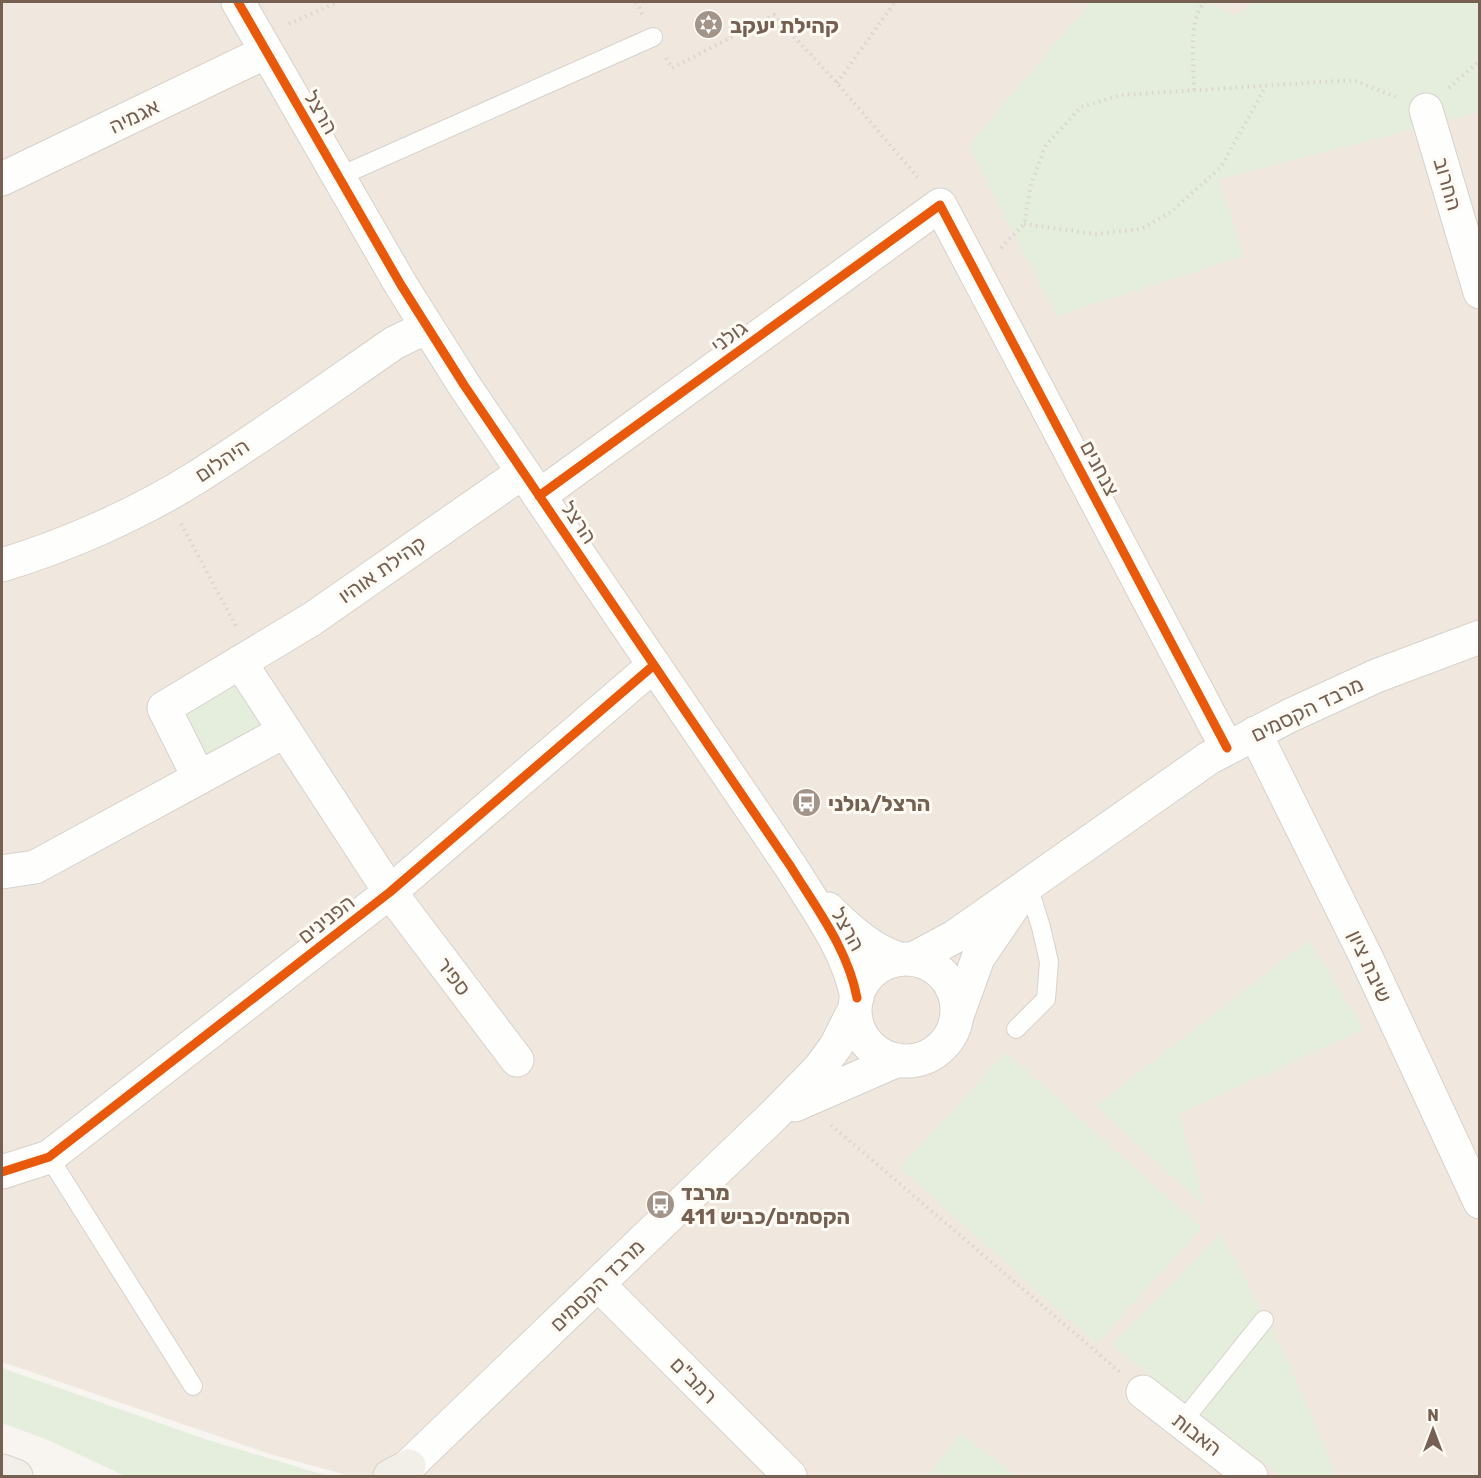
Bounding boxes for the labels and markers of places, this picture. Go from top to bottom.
synagogue icon: קהילת יעקב [693,9,725,41]
place label: קהילת יעקב [730,13,839,38]
bus stop icon: הרצל/גולני [791,787,823,819]
place label: הרצל/גולני [828,791,930,816]
place label: מרבד הקסמים/כביש 411 [681,1180,850,1229]
bus stop icon: מרבד הקסמים/כביש 411 [644,1188,676,1220]

